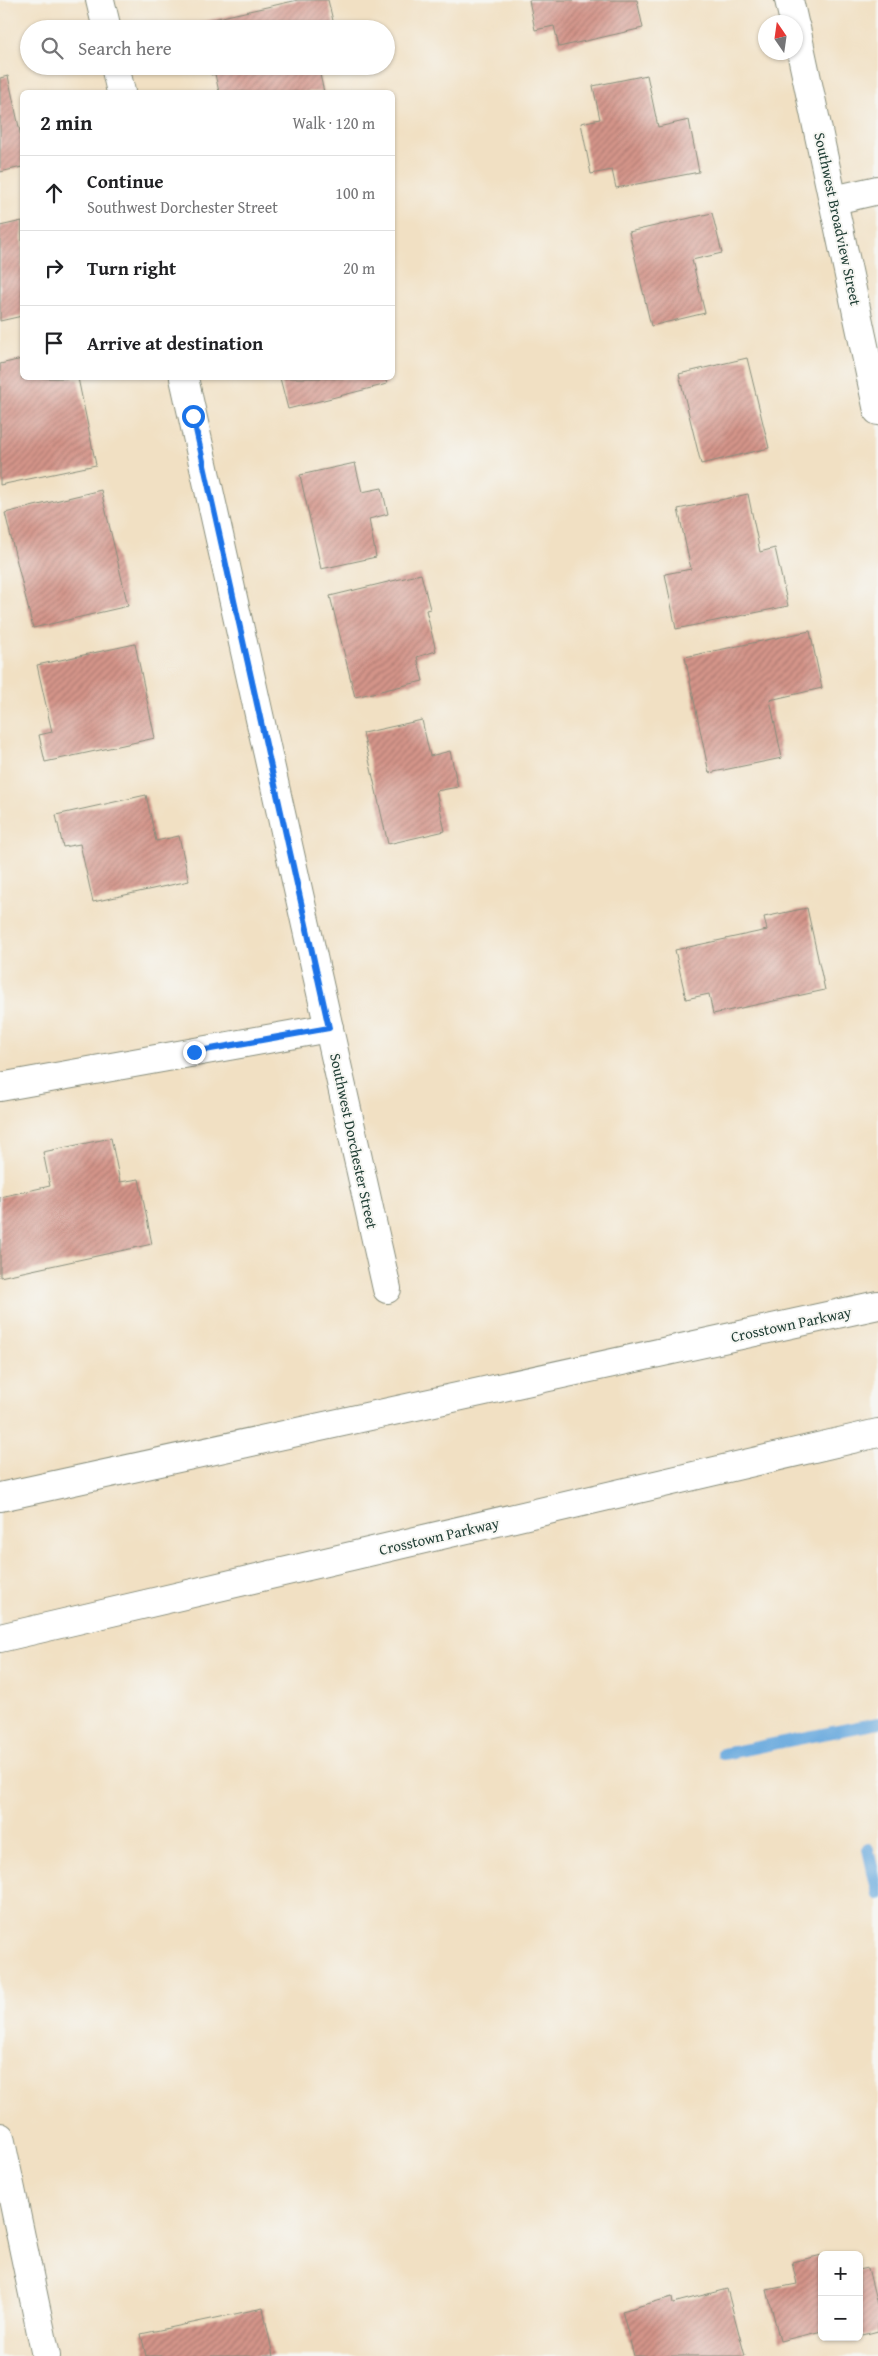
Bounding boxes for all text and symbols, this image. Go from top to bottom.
north arrow [758,15,803,60]
search box [20,20,395,75]
icon: search [38,34,66,62]
text: Search here [78,34,172,62]
text: 2 min [40,107,92,138]
text: Walk · 120 m [292,111,375,135]
street label: Southwest Broadview Street [809,130,867,308]
text: Continue [87,167,164,195]
icon: ahead [40,179,68,207]
text: 100 m [335,181,375,205]
text: Southwest Dorchester Street [87,195,278,219]
icon: right [40,254,68,282]
text: Turn right [87,254,176,282]
text: 20 m [343,256,375,280]
icon: arrive [40,329,68,357]
text: Arrive at destination [87,329,263,357]
route start [182,405,205,428]
route end [183,1041,206,1064]
street label: Southwest Dorchester Street [325,1051,383,1231]
street label: Crosstown Parkway [729,1301,854,1347]
street label: Crosstown Parkway [377,1512,502,1560]
map controls [818,2251,863,2341]
button: + [818,2251,863,2296]
button: − [818,2296,863,2341]

